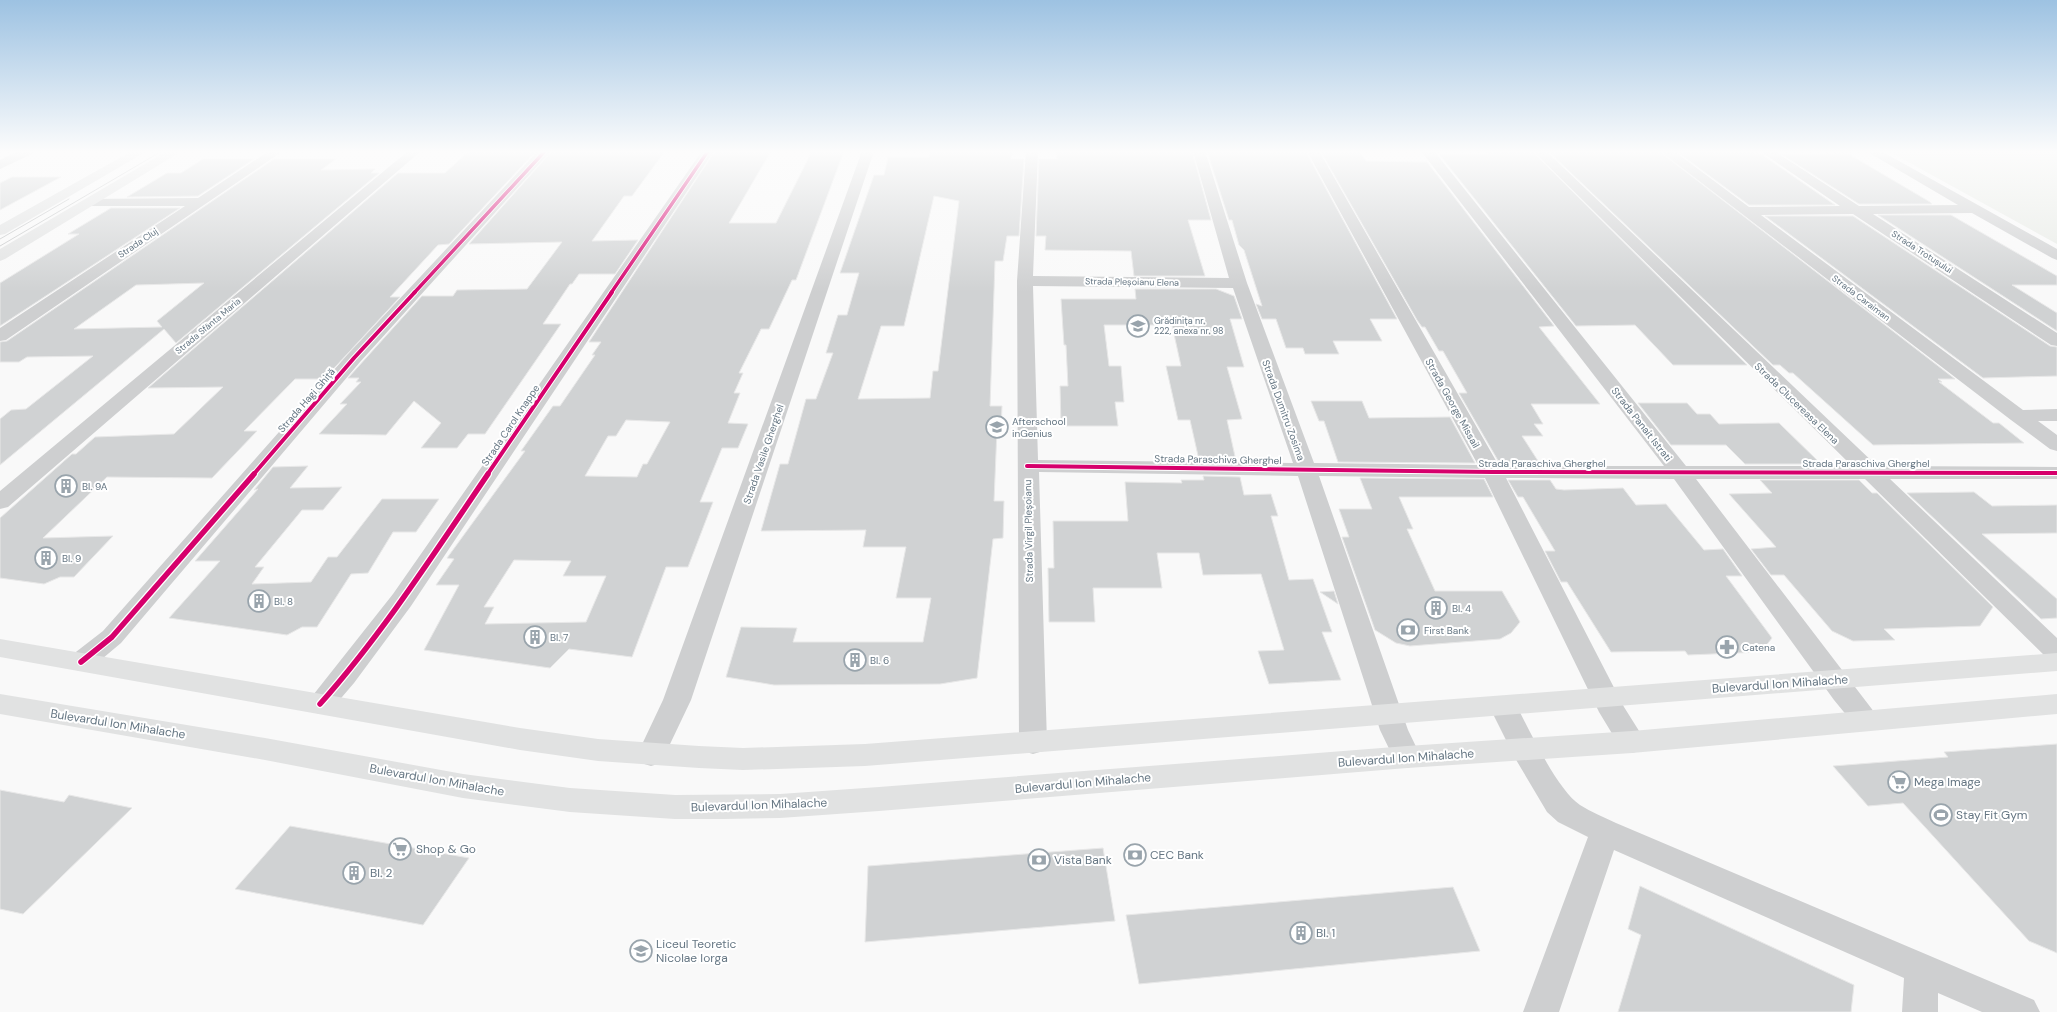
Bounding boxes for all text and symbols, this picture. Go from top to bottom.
street label: Strada Cluj [116,225,160,261]
street label: Strada Trotușului [1889,228,1955,276]
street label: Strada Caraiman [1830,272,1892,324]
street label: Strada Pleșoianu Elena [1085,275,1179,289]
street label: Strada Sfânta Maria [173,295,243,357]
school or university icon: Grădinița nr. 222, anexa nr. 98 [1125,313,1151,339]
place label: Grădinița nr. 222, anexa nr. 98 [1154,315,1224,337]
street label: Strada George Missail [1422,356,1483,450]
street label: Strada Dumitru Zosima [1259,358,1308,462]
street label: Strada Clucereasa Elena [1752,360,1842,447]
street label: Strada Hagi Ghiță [275,365,338,435]
street label: Strada Carol Knappe [478,382,543,468]
street label: Strada Panait Istrati [1609,385,1675,464]
street label: Strada Vasile Gherghel [740,403,787,506]
school or university icon: Afterschool inGenius [984,414,1010,440]
place label: Afterschool inGenius [1012,415,1066,440]
street label: Strada Paraschiva Gherghel [1154,452,1282,467]
street label: Strada Paraschiva Gherghel [1478,457,1606,470]
street label: Strada Paraschiva Gherghel [1802,457,1930,470]
building icon: Bl. 9A [53,473,79,499]
street label: Strada Virgil Pleșoianu [1021,479,1036,582]
place label: Bl. 9A [82,480,108,493]
building icon: Bl. 9 [33,545,59,571]
place label: Bl. 9 [62,552,81,565]
building icon: Bl. 8 [246,588,272,614]
place label: Bl. 8 [274,595,293,608]
building icon: Bl. 4 [1423,595,1449,621]
place label: Bl. 4 [1452,602,1471,615]
bank icon: First Bank [1395,617,1421,643]
building icon: Bl. 7 [522,624,548,650]
place label: First Bank [1424,624,1469,637]
place label: Bl. 7 [550,631,568,644]
pharmacy icon: Catena [1714,634,1740,660]
place label: Catena [1742,641,1775,654]
building icon: Bl. 6 [842,647,868,673]
place label: Bl. 6 [870,654,889,667]
street label: Bulevardul Ion Mihalache [1711,671,1849,697]
street label: Bulevardul Ion Mihalache [49,705,187,743]
street label: Bulevardul Ion Mihalache [1337,745,1475,771]
street label: Bulevardul Ion Mihalache [368,760,506,800]
street label: Bulevardul Ion Mihalache [1014,769,1152,797]
supermarket icon: Mega Image [1886,769,1912,795]
place label: Mega Image [1914,774,1981,790]
street label: Bulevardul Ion Mihalache [690,795,828,815]
sports icon: Stay Fit Gym [1928,802,1954,828]
place label: Stay Fit Gym [1956,807,2028,823]
supermarket icon: Shop & Go [387,836,413,862]
place label: Shop & Go [416,841,476,857]
bank icon: CEC Bank [1122,842,1148,868]
bank icon: Vista Bank [1026,847,1052,873]
place label: CEC Bank [1150,847,1204,863]
place label: Vista Bank [1054,852,1112,868]
building icon: Bl. 2 [341,860,367,886]
place label: Bl. 2 [370,865,392,881]
building icon: Bl. 1 [1288,920,1314,946]
place label: Bl. 1 [1316,925,1335,941]
place label: Liceul Teoretic Nicolae Iorga [656,936,737,966]
school or university icon: Liceul Teoretic Nicolae Iorga [628,938,654,964]

